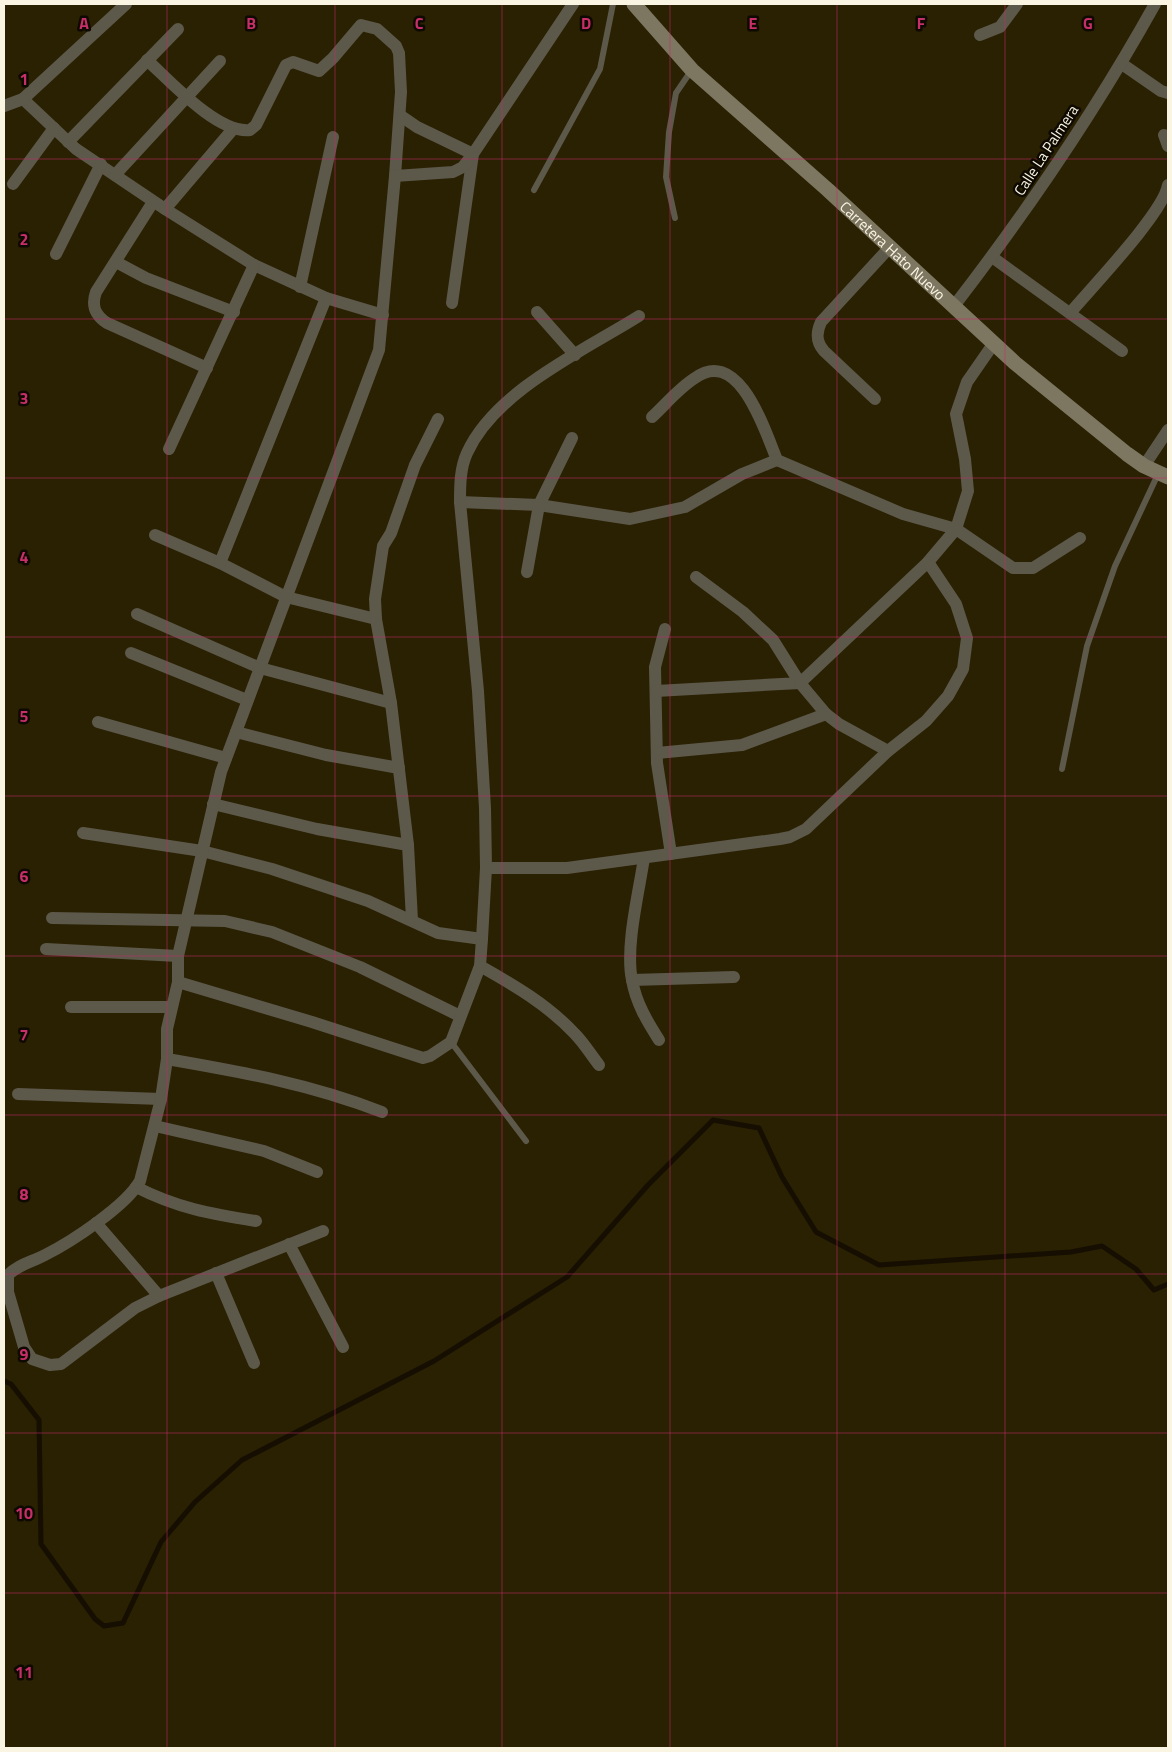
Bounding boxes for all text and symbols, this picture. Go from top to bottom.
text: A [79,11,89,35]
text: B [246,11,256,35]
text: C [415,11,424,35]
text: D [581,11,591,35]
text: E [749,11,758,35]
text: F [917,11,926,35]
text: G [1083,11,1093,35]
text: 1 [20,67,28,91]
street label: Calle La Palmera [1008,100,1084,200]
street label: Carretera Hato Nuevo [835,195,951,305]
text: 2 [20,227,28,251]
text: 3 [20,386,28,410]
text: 4 [20,545,29,569]
text: 5 [20,704,29,728]
text: 6 [20,864,29,888]
text: 7 [20,1023,28,1047]
text: 8 [20,1182,29,1206]
text: 9 [20,1342,29,1366]
text: 10 [15,1501,33,1525]
text: 11 [15,1660,33,1684]

